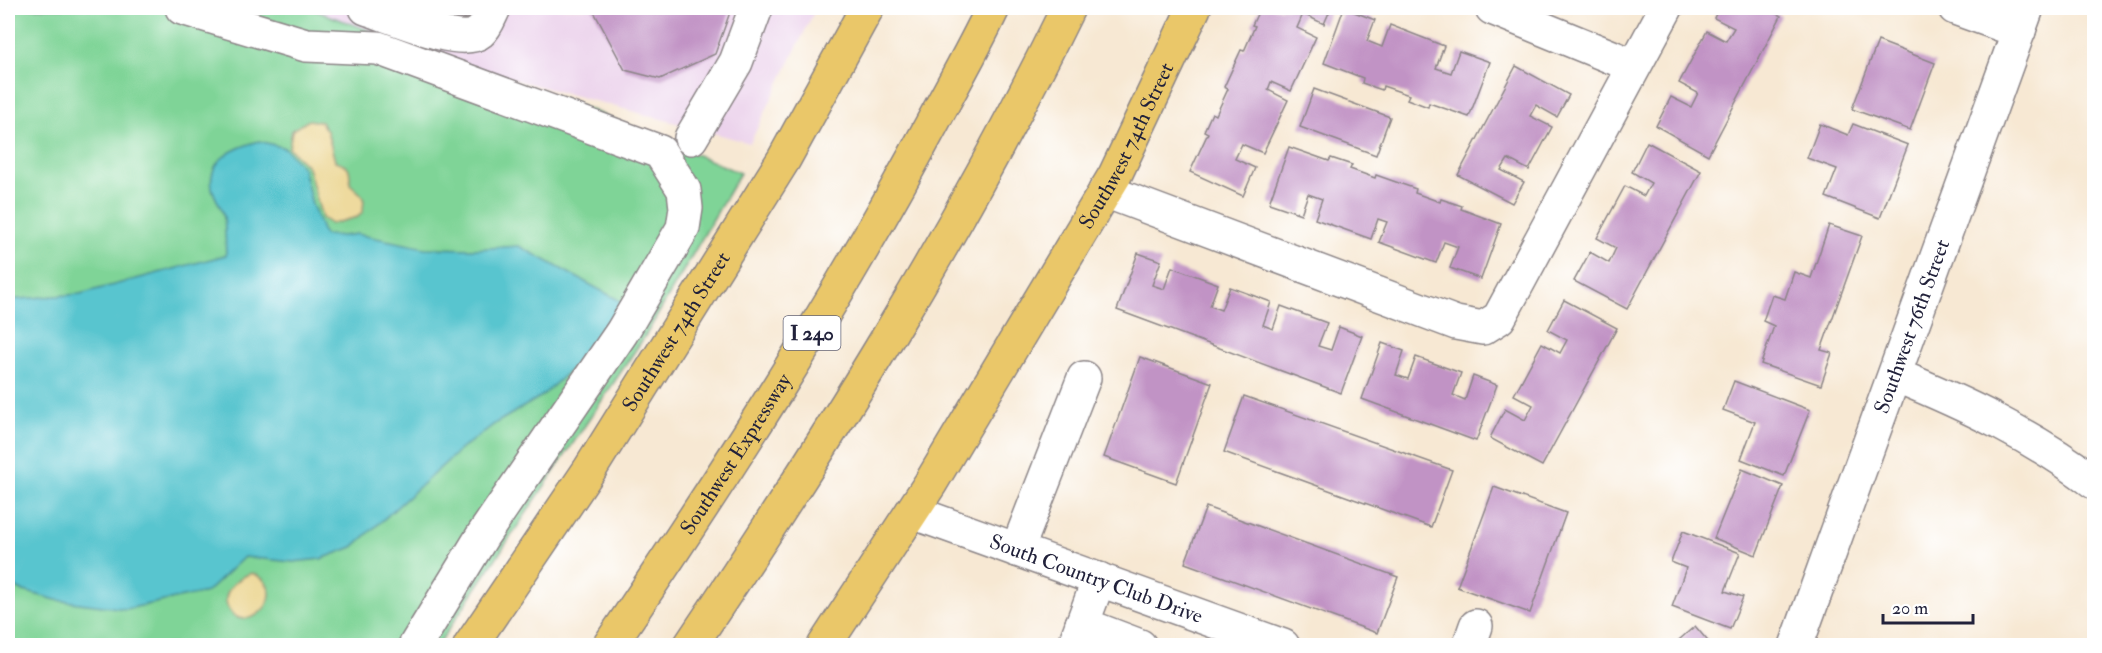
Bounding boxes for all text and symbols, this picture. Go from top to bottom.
street label: Southwest 74th Street [1073,58,1180,234]
street label: Southwest 76th Street [1868,236,1956,417]
street label: Southwest 74th Street [616,247,737,417]
road number: I 240 [784,316,840,350]
street label: Southwest Expressway [674,368,798,540]
street label: South Country Club Drive [986,528,1207,630]
scale bar [1883,587,1973,625]
text: 20 m [1892,597,1928,620]

